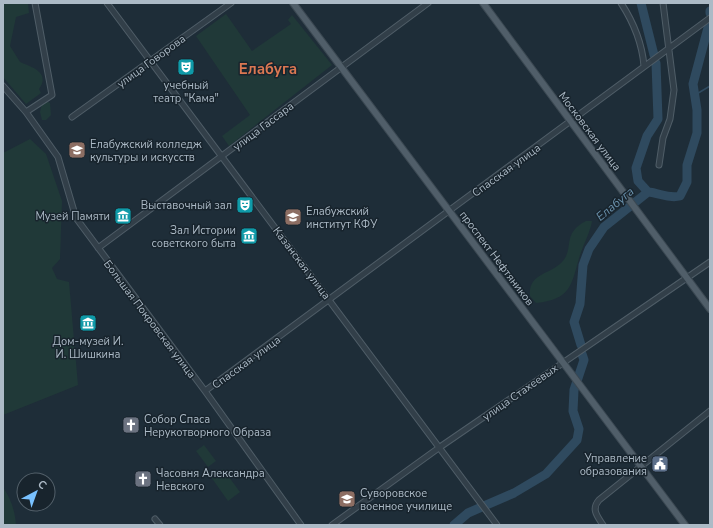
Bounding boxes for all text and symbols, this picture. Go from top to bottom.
street label: улица Говорова [114,31,189,91]
theatre icon: учебный театр "Кама" [176,57,196,77]
district label: Елабуга [239,59,297,79]
place label: учебный театр "Кама" [153,78,219,106]
street label: Московская улица [555,89,624,174]
street label: улица Гассара [230,98,297,154]
place label: Елабужский колледж культуры и искусств [90,137,202,165]
school or university icon: Елабужский колледж культуры и искусств [67,140,87,160]
street label: Спасская улица [469,140,544,200]
water label: Елабуга [593,183,637,225]
theatre icon: Выставочный зал [235,195,255,215]
place label: Выставочный зал [141,198,232,213]
place label: Елабужский институт КФУ [306,204,378,232]
museum icon: Музей Памяти [113,206,133,226]
school or university icon: Елабужский институт КФУ [283,207,303,227]
street label: проспект Нефтяников [456,208,537,309]
place label: Музей Памяти [35,209,110,224]
place label: Зал Истории советского быта [152,223,236,251]
street label: Казанская улица [269,224,334,303]
museum icon: Зал Истории советского быта [239,226,259,246]
street label: Большая Покровская улица [100,257,199,382]
museum icon: Дом-музей И. И. Шишкина [78,313,98,333]
street label: Спасская улица [209,332,284,392]
place label: Дом-музей И. И. Шишкина [52,334,124,362]
street label: улица Стахеевых [479,361,561,424]
place label: Собор Спаса Нерукотворного Образа [144,412,271,440]
church icon: Собор Спаса Нерукотворного Образа [121,415,141,435]
place label: Управление образования [580,451,647,479]
public building icon: Управление образования [650,454,670,474]
place label: Часовня Александра Невского [156,466,265,494]
church icon: Часовня Александра Невского [133,469,153,489]
north arrow [16,472,56,512]
text: С [34,477,50,493]
place label: Суворовское военное училище [360,486,452,514]
school or university icon: Суворовское военное училище [337,489,357,509]

